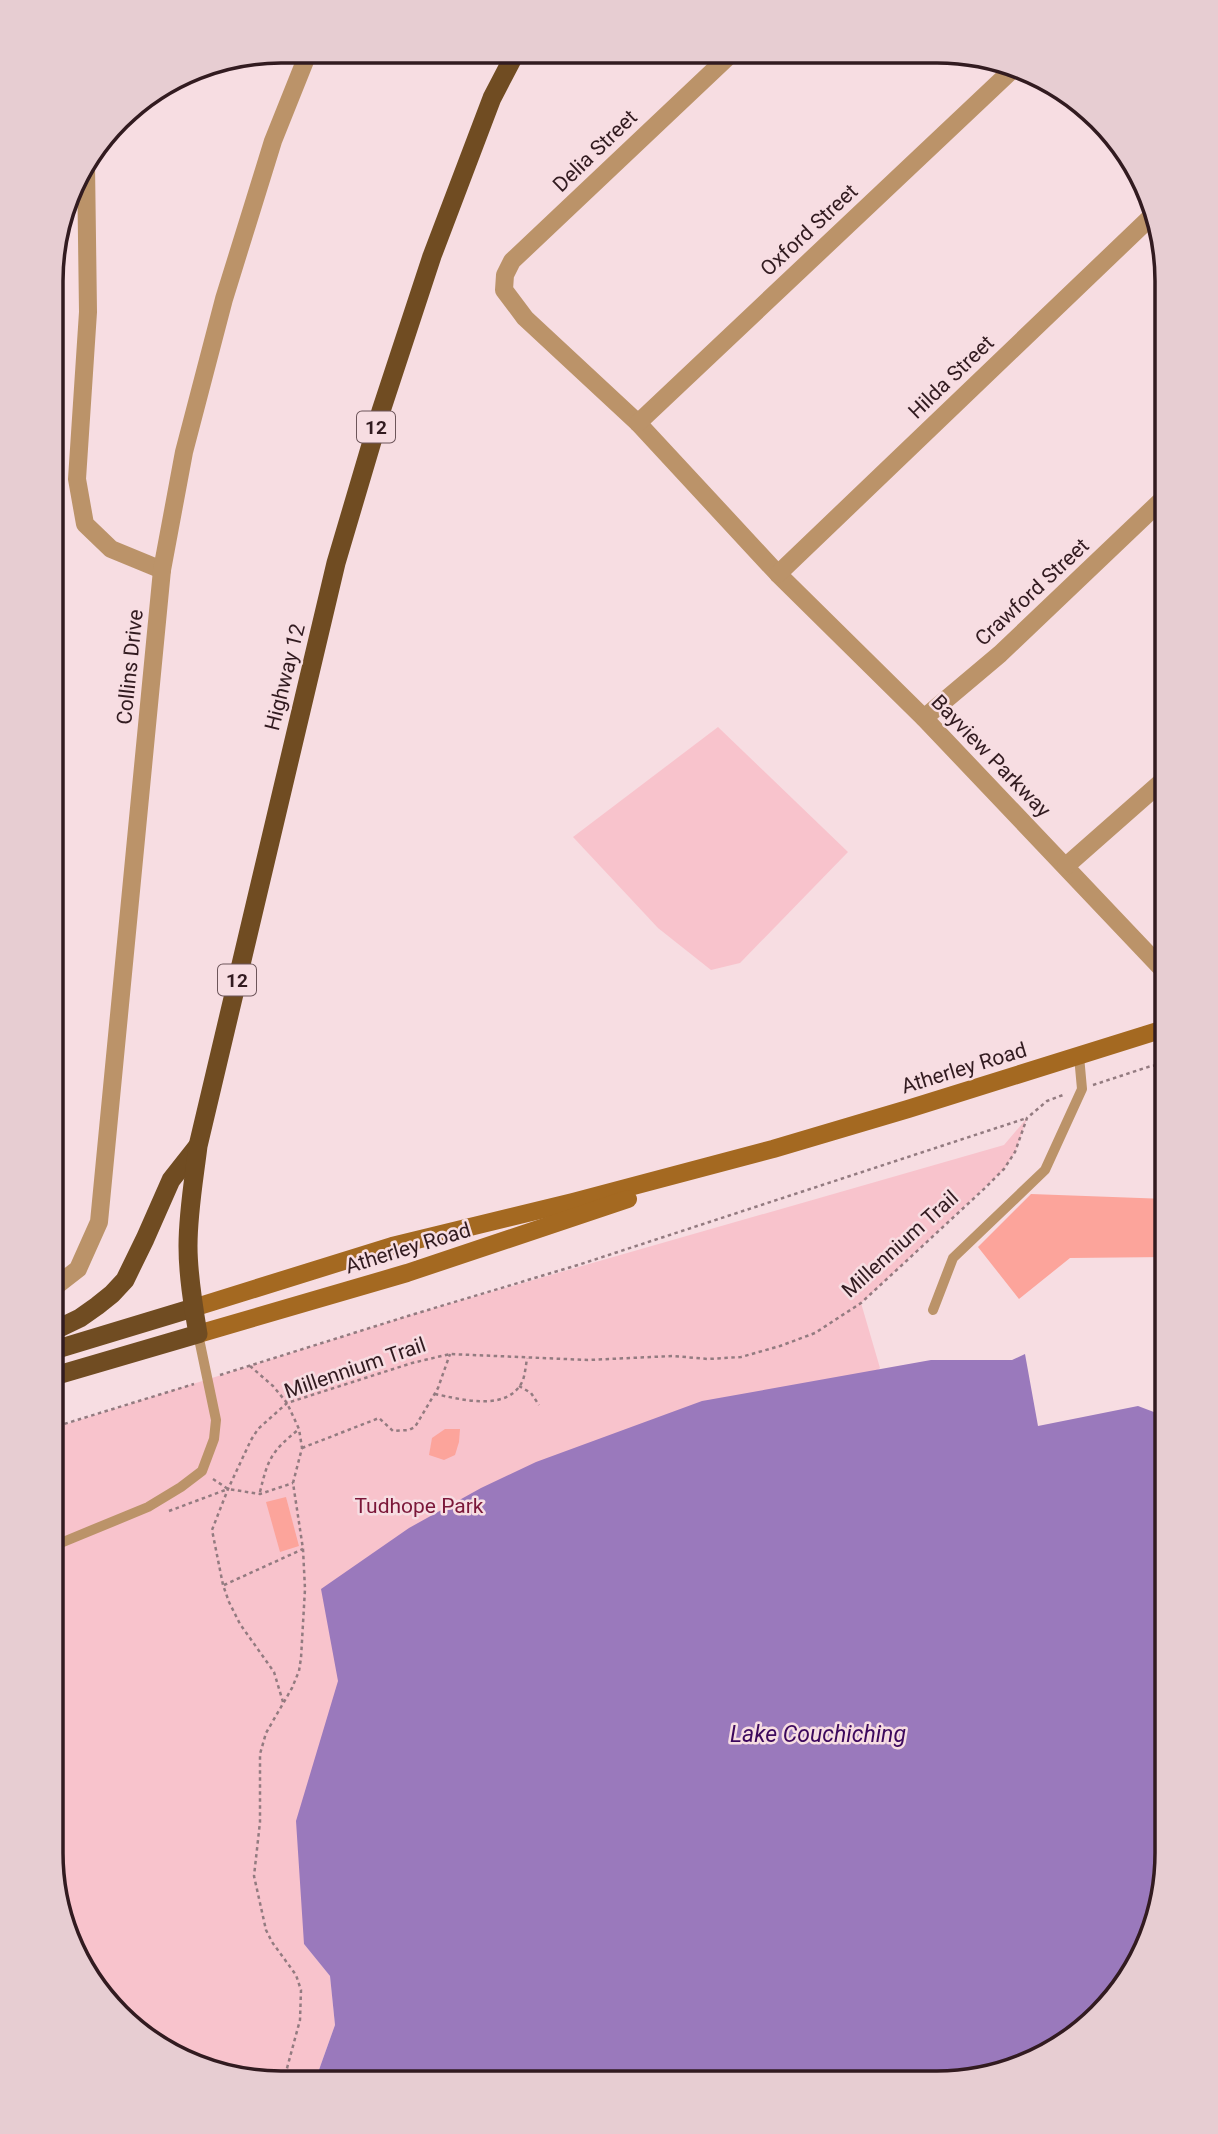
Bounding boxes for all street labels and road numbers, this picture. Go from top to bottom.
street label: Delia Street [548,105,642,197]
street label: Oxford Street [756,179,862,281]
street label: Hilda Street [903,330,999,424]
road number: 12 [357,412,395,442]
street label: Crawford Street [970,533,1094,651]
street label: Collins Drive [112,608,148,726]
street label: Highway 12 [260,621,310,733]
street label: Bayview Parkway [926,690,1056,822]
road number: 12 [218,964,256,996]
street label: Atherley Road [898,1038,1030,1098]
street label: Millennium Trail [837,1186,963,1302]
street label: Atherley Road [342,1218,474,1278]
street label: Millennium Trail [281,1333,429,1403]

